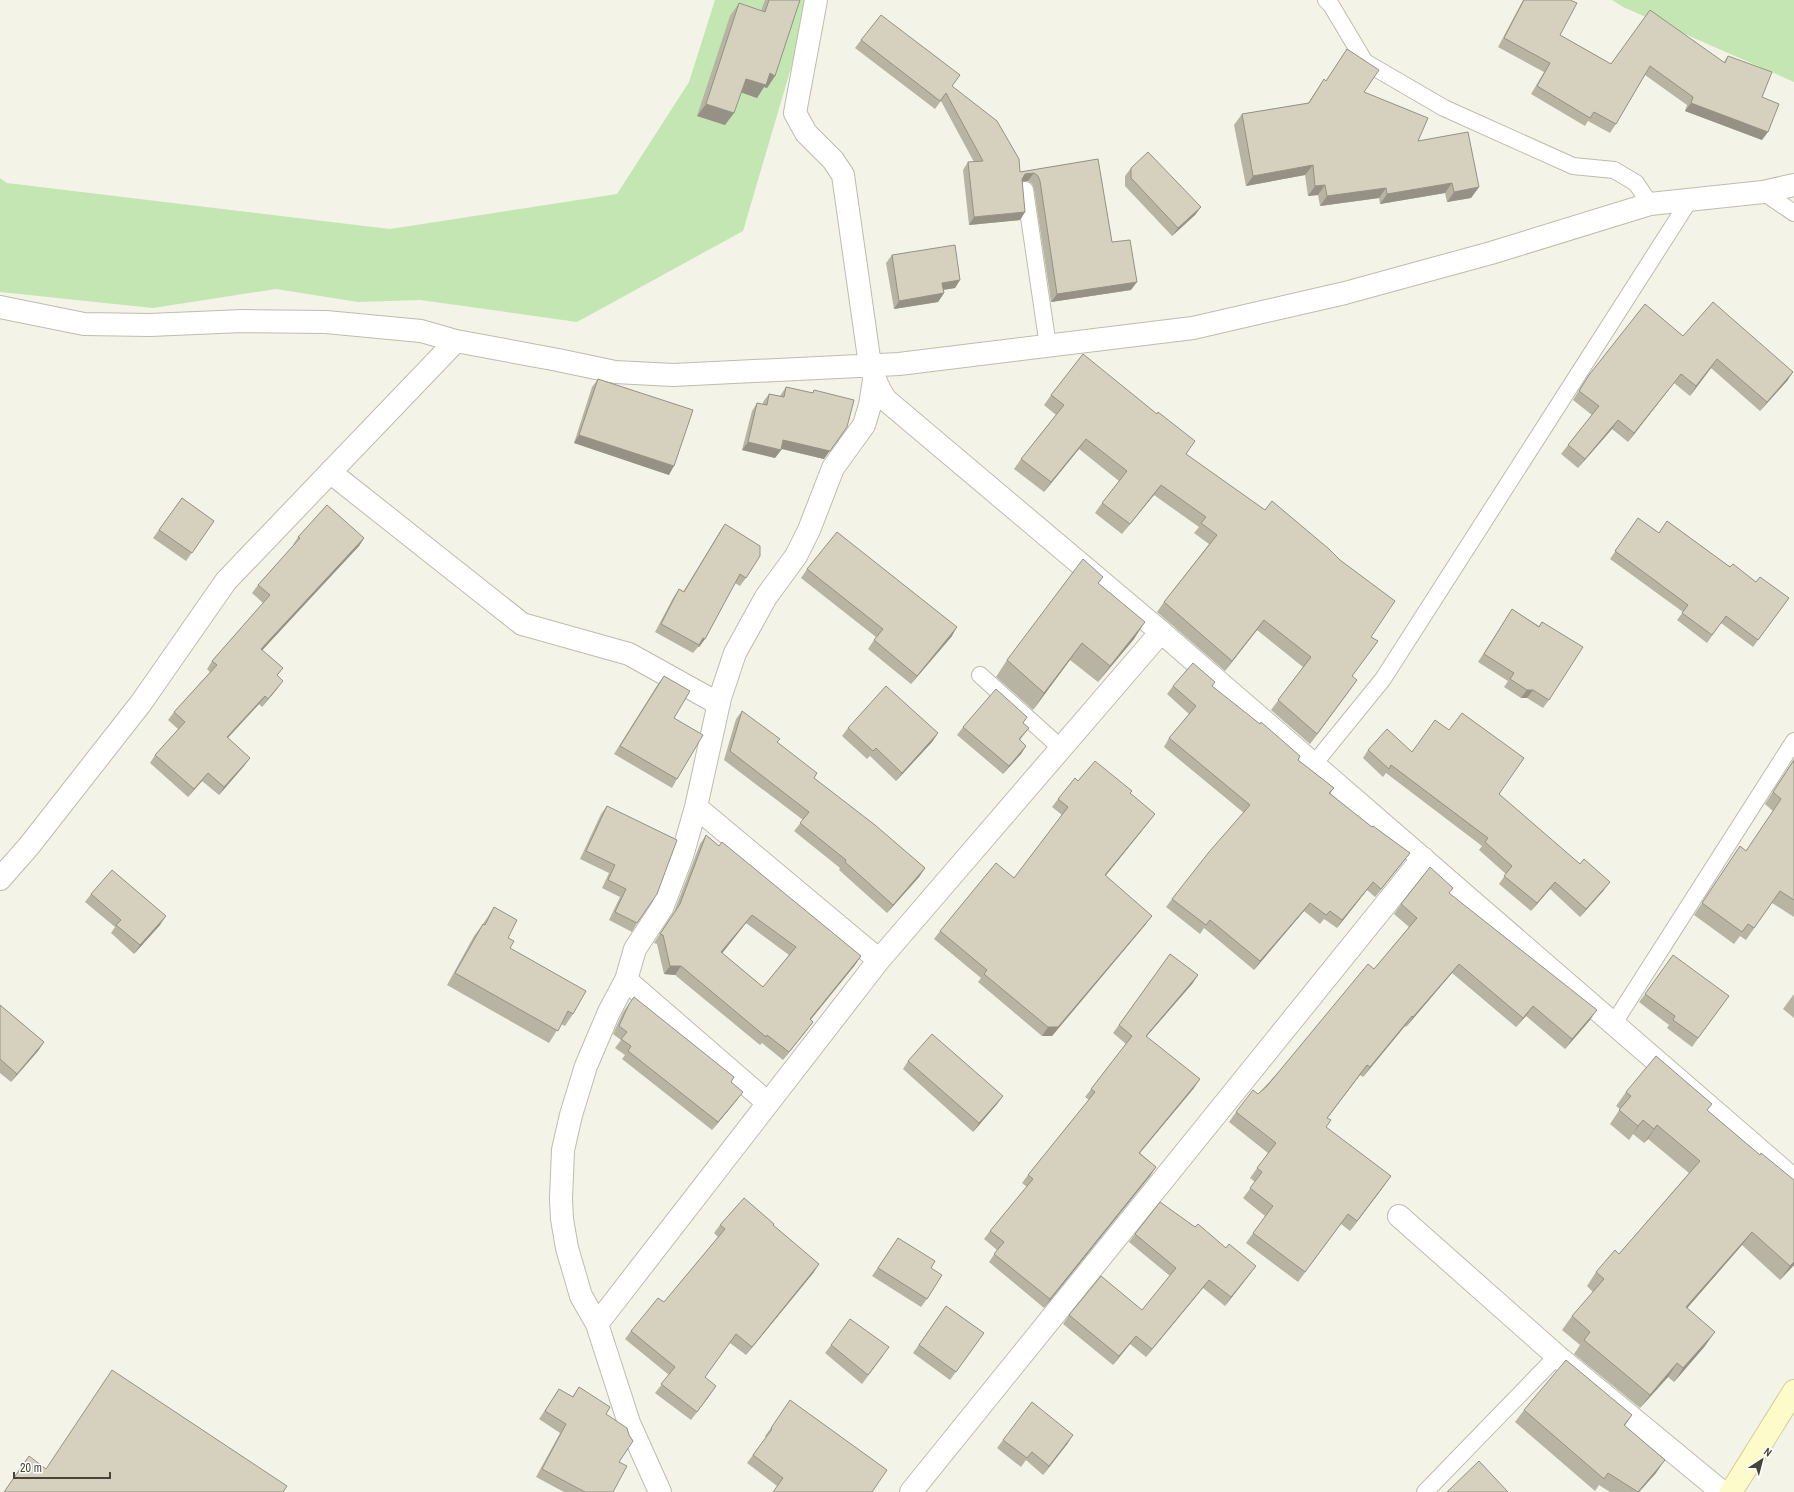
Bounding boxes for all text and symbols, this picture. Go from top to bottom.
north arrow [1742,1440,1782,1480]
text: N [1761,1444,1775,1459]
scale bar [14,1454,110,1480]
text: 20 m [20,1460,42,1476]

